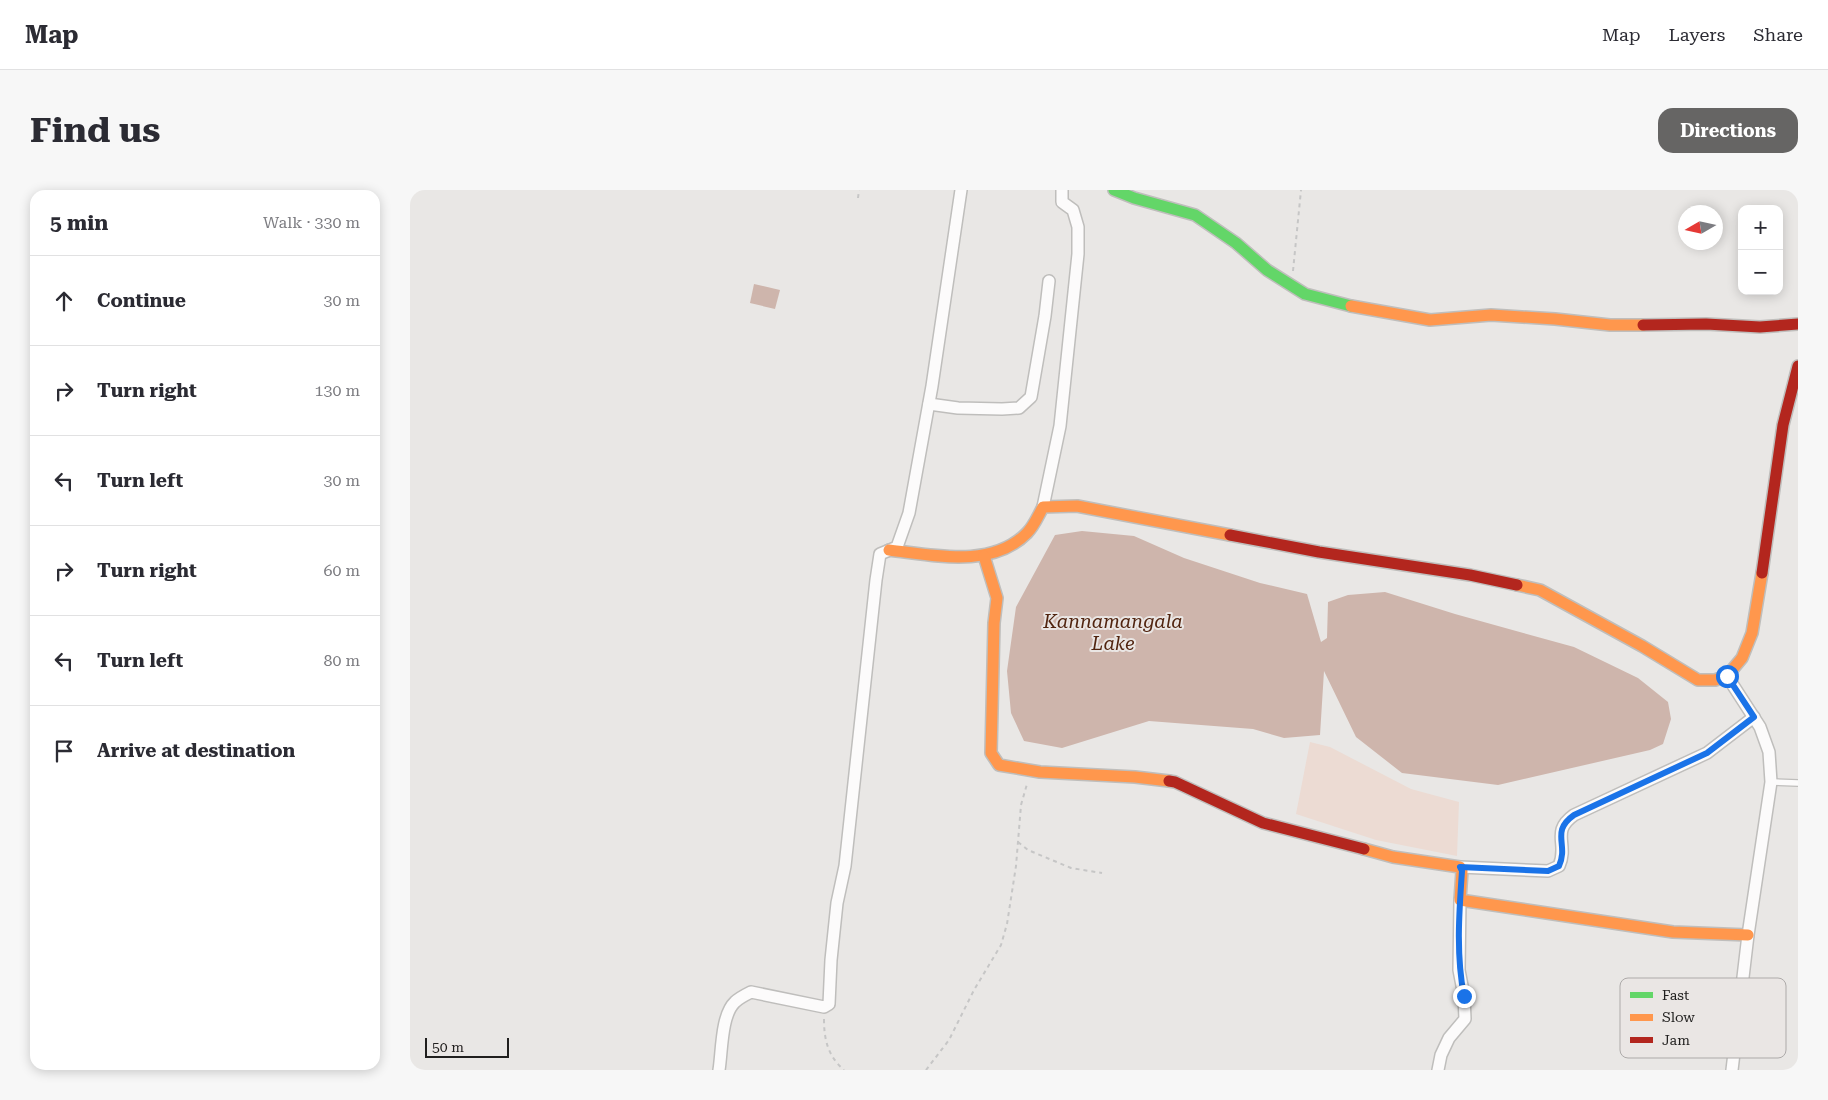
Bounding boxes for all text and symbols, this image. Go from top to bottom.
text: Map [25,21,79,49]
text: Map [1602,24,1641,45]
text: Layers [1669,24,1725,45]
text: Share [1753,24,1803,45]
button: Directions [1658,108,1798,153]
text: Find us [30,110,160,151]
north arrow [1678,205,1723,250]
map controls [1738,205,1783,295]
button: + [1738,205,1783,250]
text: 5 min [50,211,108,235]
text: Walk · 330 m [263,213,360,232]
button: − [1738,250,1783,295]
icon: ahead [50,287,78,315]
text: Continue [97,289,186,312]
text: 30 m [323,291,360,310]
icon: right [50,377,78,405]
text: Turn right [97,379,197,402]
text: 130 m [314,381,360,400]
icon: left [50,467,78,495]
text: Turn left [97,469,183,492]
text: 30 m [323,471,360,490]
icon: right [50,557,78,585]
text: Turn right [97,559,197,582]
text: 60 m [323,561,360,580]
water label: Kannamangala Lake [1042,610,1183,655]
icon: left [50,647,78,675]
text: Turn left [97,649,183,672]
text: 80 m [323,651,360,670]
route start [1716,665,1739,688]
icon: arrive [50,737,78,765]
text: Arrive at destination [97,739,295,762]
legend [1620,978,1786,1058]
route end [1453,985,1476,1008]
text: Fast [1662,987,1689,1003]
text: Slow [1662,1009,1695,1025]
text: Jam [1662,1032,1690,1048]
scale bar [425,1035,509,1058]
text: 50 m [432,1039,464,1055]

